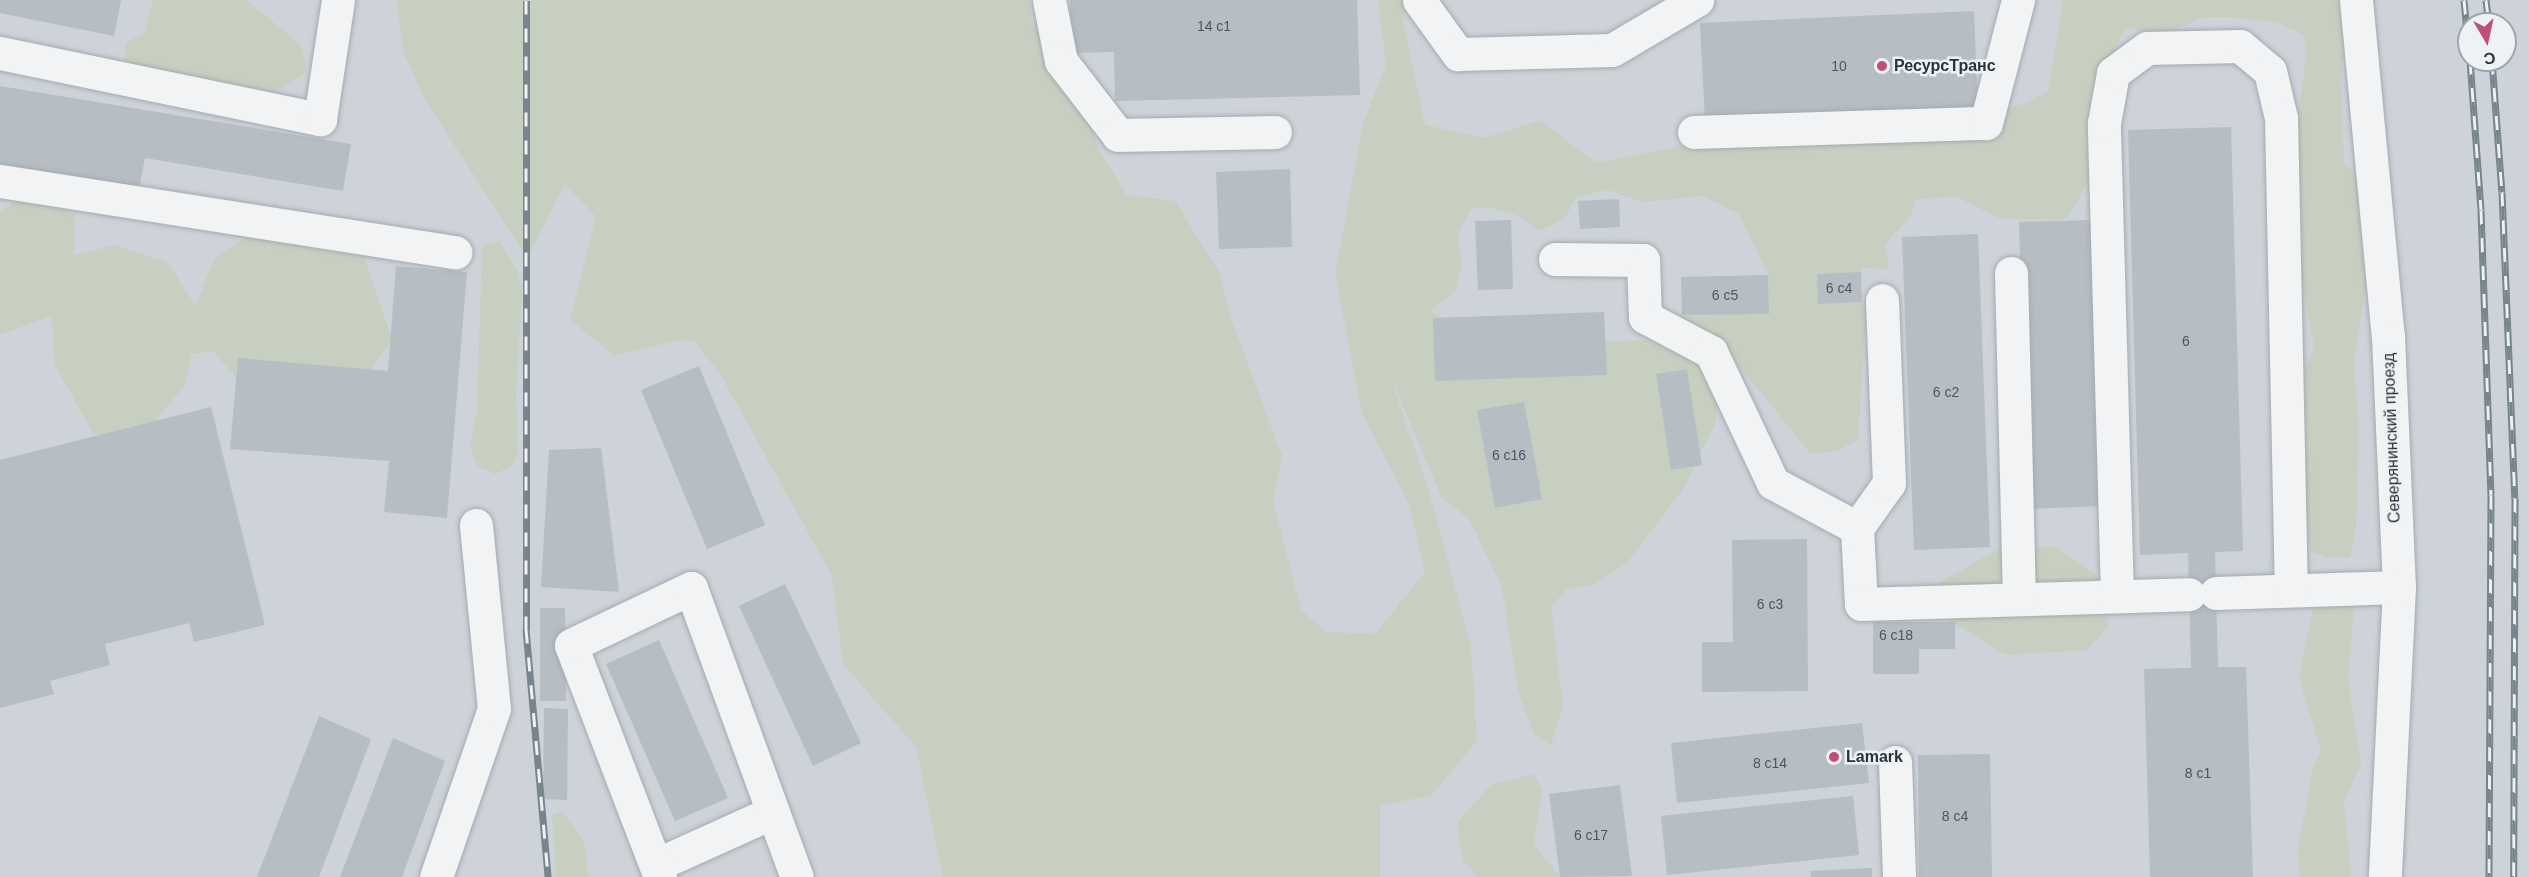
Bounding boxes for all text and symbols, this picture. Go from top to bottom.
north arrow [2457,12,2517,72]
house number: 14 с1 [1197,18,1231,34]
text: С [2483,49,2497,68]
place label: РесурсТранс [1894,56,1996,76]
house number: 10 [1831,58,1847,74]
marker: РесурсТранс [1875,59,1889,73]
house number: 6 с4 [1826,280,1852,296]
house number: 6 с5 [1712,287,1738,303]
house number: 6 [2182,333,2190,349]
street label: Северянинский проезд [2379,353,2405,523]
house number: 6 с2 [1933,384,1959,400]
house number: 6 с16 [1492,447,1526,463]
house number: 6 с3 [1757,596,1783,612]
house number: 6 с18 [1879,627,1913,643]
place label: Lamark [1846,747,1903,767]
marker: Lamark [1827,750,1841,764]
house number: 8 с14 [1753,755,1787,771]
house number: 8 с1 [2185,765,2211,781]
house number: 8 с4 [1942,808,1968,824]
house number: 6 с17 [1574,827,1608,843]

